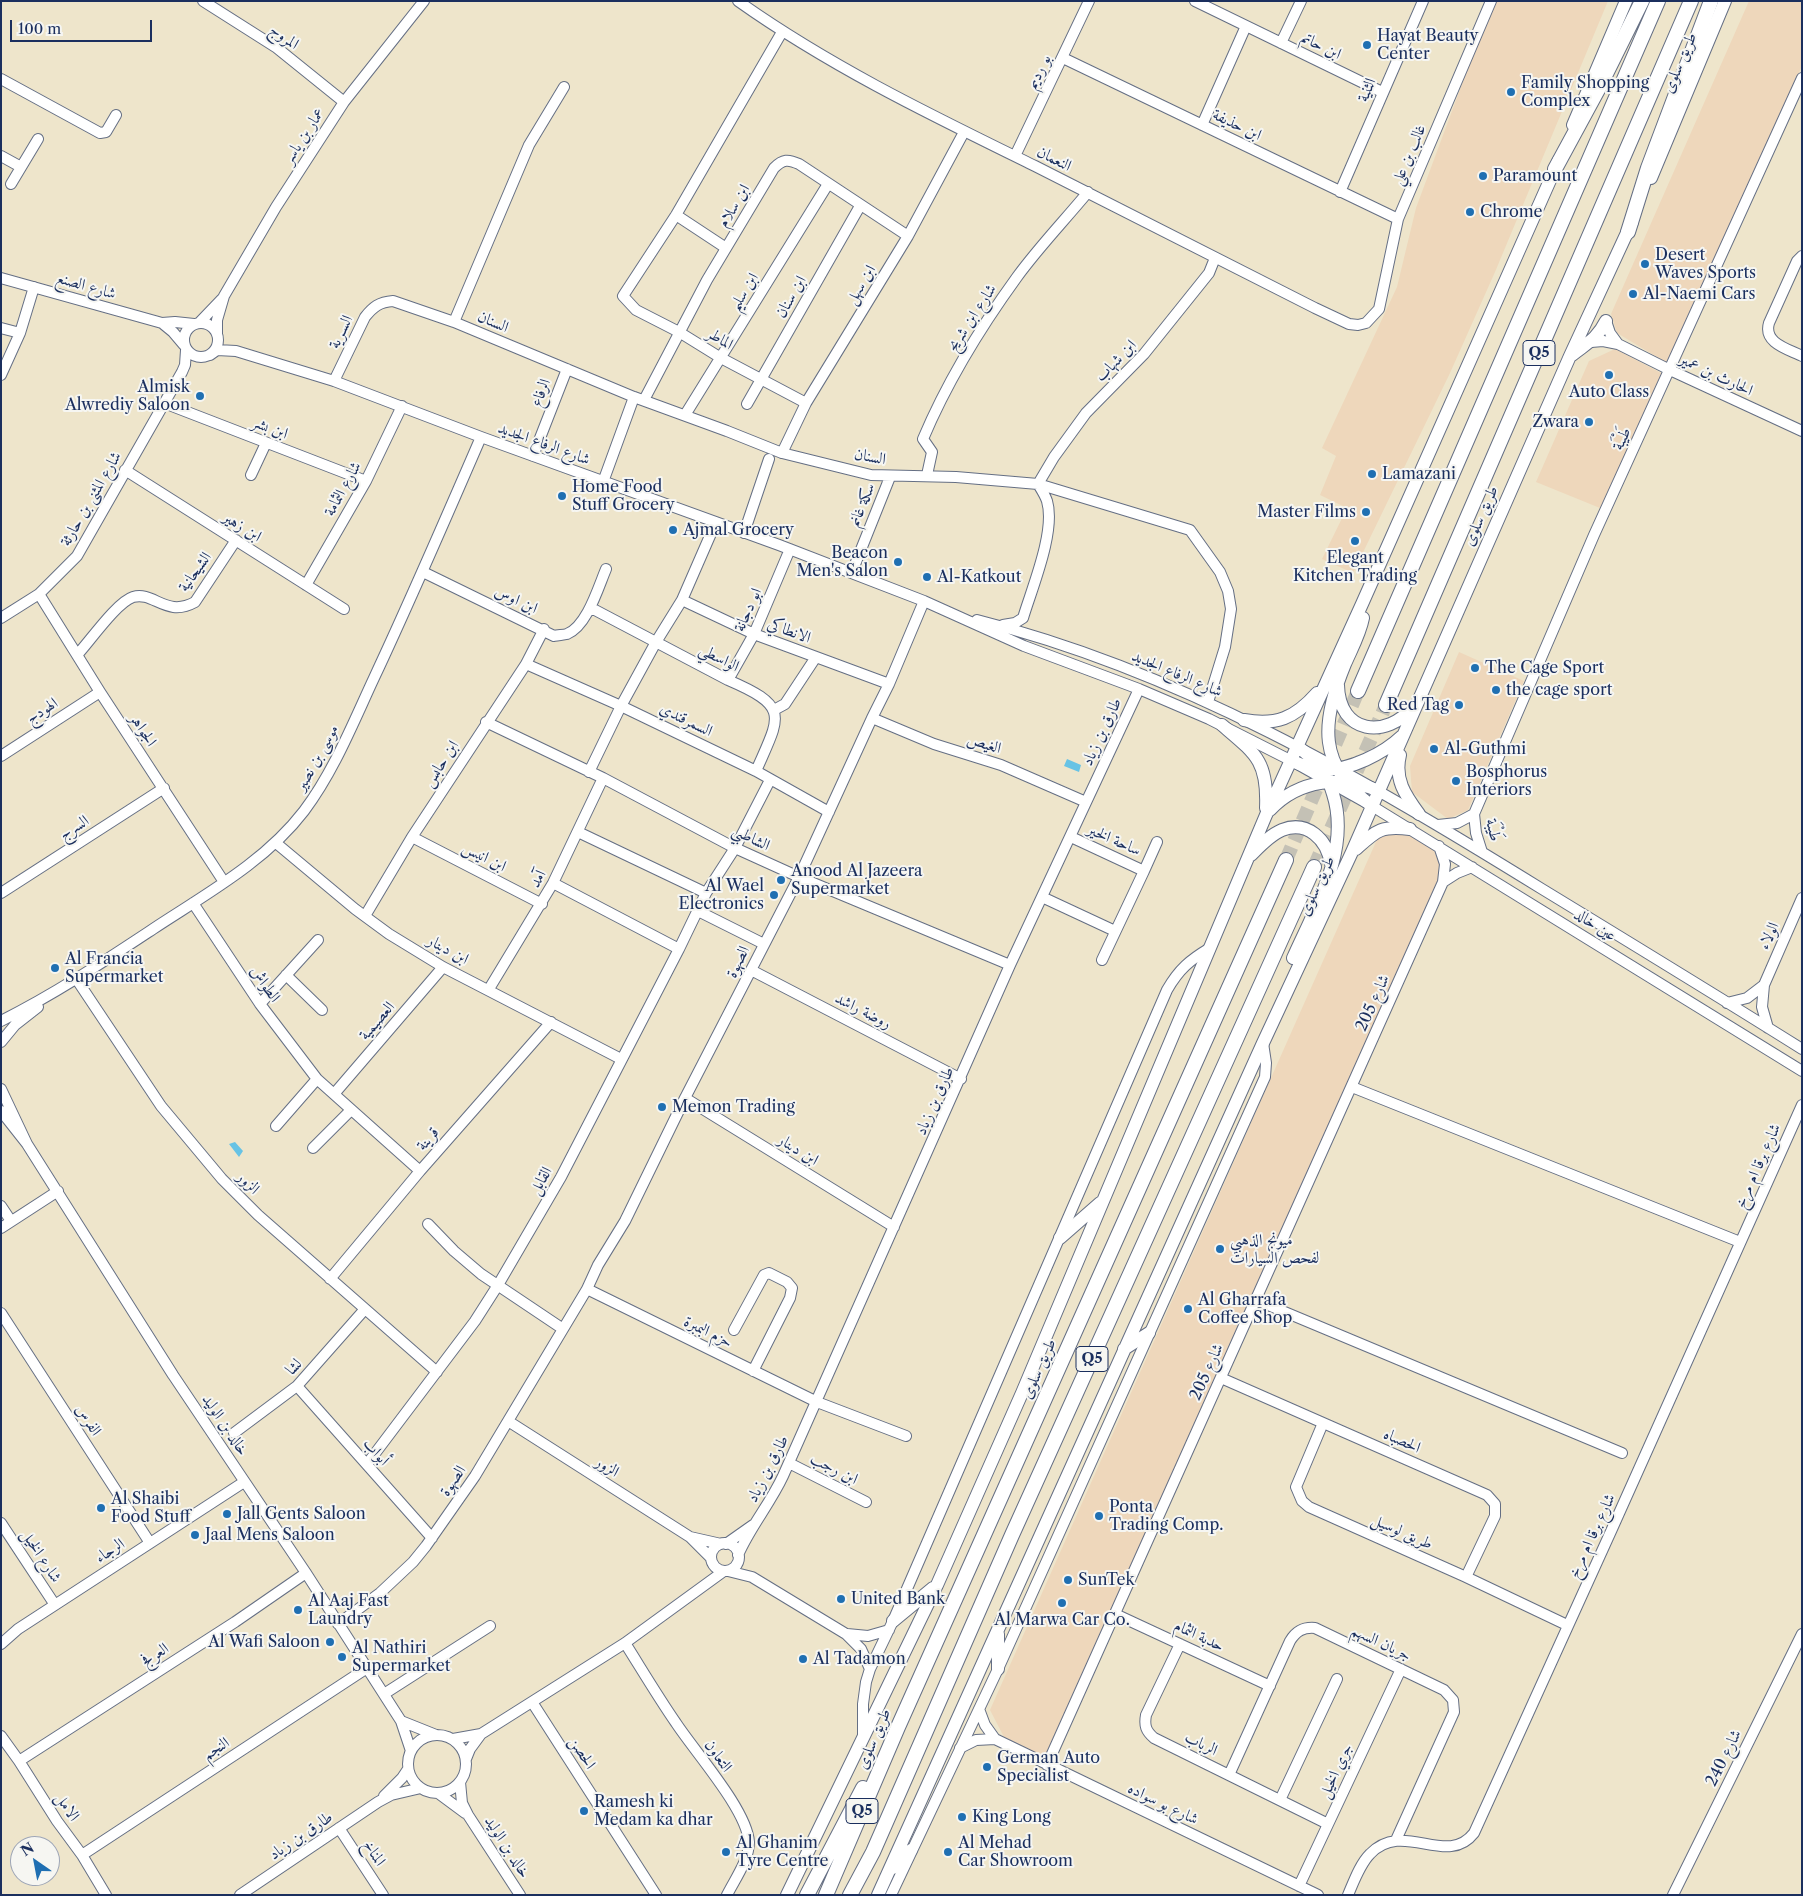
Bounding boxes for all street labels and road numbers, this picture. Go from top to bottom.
street label: المروج [266,20,302,54]
street label: ابن حاتم [1298,28,1344,64]
street label: طريق سلوى [1659,30,1701,96]
street label: بو رديم [1023,52,1055,92]
street label: الثنية [1353,75,1381,105]
street label: عمار بن ياسر [279,104,329,168]
street label: ابن حذيفة [1209,105,1265,145]
street label: غالب بن علي [1388,122,1430,188]
street label: النعمان [1033,142,1075,176]
street label: ابن سلام [714,181,754,231]
street label: ابن سهل [842,262,880,308]
street label: شارع الصنع [54,268,118,304]
street label: ابن سليم [725,270,763,314]
street label: ابن سنان [771,272,811,322]
street label: شارع ابن شريح [943,281,1001,355]
street label: السنان [474,307,512,337]
street label: السـرية [325,312,357,352]
street label: الماطر [703,324,737,354]
street label: ابن شهاب [1091,336,1141,386]
road number: Q5 [1523,340,1555,366]
street label: الحارث بن عمير [1676,350,1756,400]
street label: الرفاع [527,376,555,410]
street label: ابن بشر [249,412,291,444]
street label: شارع الرفاع الجديد [495,418,593,470]
street label: طَيْبَة [1608,425,1636,453]
street label: السنان [853,445,887,469]
street label: شارع المثنى بن حارثة [56,448,126,550]
street label: شارع الثمامة [320,458,366,520]
street label: سكة غانم [845,480,879,530]
street label: طريق سلوى [1459,483,1503,549]
street label: ابن زهير [219,508,265,546]
street label: الشيحانية [174,548,216,596]
street label: ابن اوس [491,582,541,618]
street label: ابو دجانة [730,585,766,635]
street label: الانطاكي [765,614,813,648]
street label: الواسطي [696,640,742,676]
street label: شارع الرفاع الجديد [1129,646,1225,702]
street label: الهودج [22,694,62,728]
street label: طارق بن زياد [1078,695,1126,769]
street label: السمرقندي [656,699,716,741]
street label: الجواهر [125,710,161,750]
street label: موسى بن نصير [291,722,343,794]
street label: الغيص [964,730,1004,758]
street label: ابن حابس [419,737,463,791]
street label: السرج [55,811,93,845]
street label: طَيْبَة [1481,817,1505,843]
street label: ساحة الخير [1084,820,1144,860]
street label: الشاطبي [729,821,773,855]
street label: ابن انيس [459,838,509,876]
street label: طريق سلوى [1295,853,1339,919]
street label: آمد [525,867,551,891]
street label: عين خالد [1570,905,1620,945]
street label: الولاء [1755,919,1783,953]
street label: ابن دينار [424,931,472,969]
street label: الصهوة [722,943,754,981]
street label: الطواش [246,962,284,1006]
street label: شارع 205 [1352,972,1394,1034]
street label: روضة راشد [832,989,894,1033]
street label: العصيمية [355,998,399,1044]
street label: طارق بن زياد [911,1064,959,1138]
street label: شارع برقا ام مرخ [1731,1121,1785,1211]
street label: قرينة [413,1123,443,1155]
street label: ابن دينار [774,1130,822,1170]
street label: القابل [525,1164,557,1198]
street label: الزور [233,1168,263,1198]
street label: حزم البمبرة [681,1312,735,1352]
street label: طريق سلوى [1017,1336,1061,1402]
street label: شارع 205 [1186,1341,1228,1403]
road number: Q5 [1076,1346,1108,1372]
street label: لشا [282,1355,306,1379]
street label: خالد بن الوليد [197,1391,253,1459]
street label: الفرس [71,1401,105,1439]
street label: الحصباه [1380,1424,1424,1458]
street label: طارق بن زياد [743,1432,793,1506]
street label: أبواب [359,1434,393,1470]
street label: ابن رجب [807,1449,861,1489]
street label: الزور [592,1452,622,1482]
street label: الصهوة [436,1462,470,1500]
street label: شارع برقا ام مرخ [1564,1491,1620,1581]
street label: طريق لوسيل [1368,1510,1436,1554]
street label: شارع الخيل [17,1526,65,1586]
street label: الرجاء [92,1534,128,1568]
street label: حدبة الثمام [1171,1616,1227,1656]
street label: جريان السهم [1348,1621,1414,1665]
street label: العرفج [138,1639,172,1671]
street label: طريق سلوى [853,1706,895,1772]
street label: شارع 240 [1702,1727,1746,1789]
street label: الرباب [1181,1728,1221,1760]
street label: النجم [199,1733,233,1765]
street label: الحصن [564,1733,600,1773]
street label: التعاون [700,1736,736,1776]
street label: جري الخيل [1315,1741,1357,1801]
street label: شارع بو سواده [1125,1779,1201,1829]
street label: الامل [51,1789,83,1825]
road number: Q5 [846,1798,878,1824]
street label: طارق بن زياد [265,1808,337,1864]
street label: خالد بن الوليد [480,1812,534,1882]
street label: المناخ [359,1836,389,1870]

